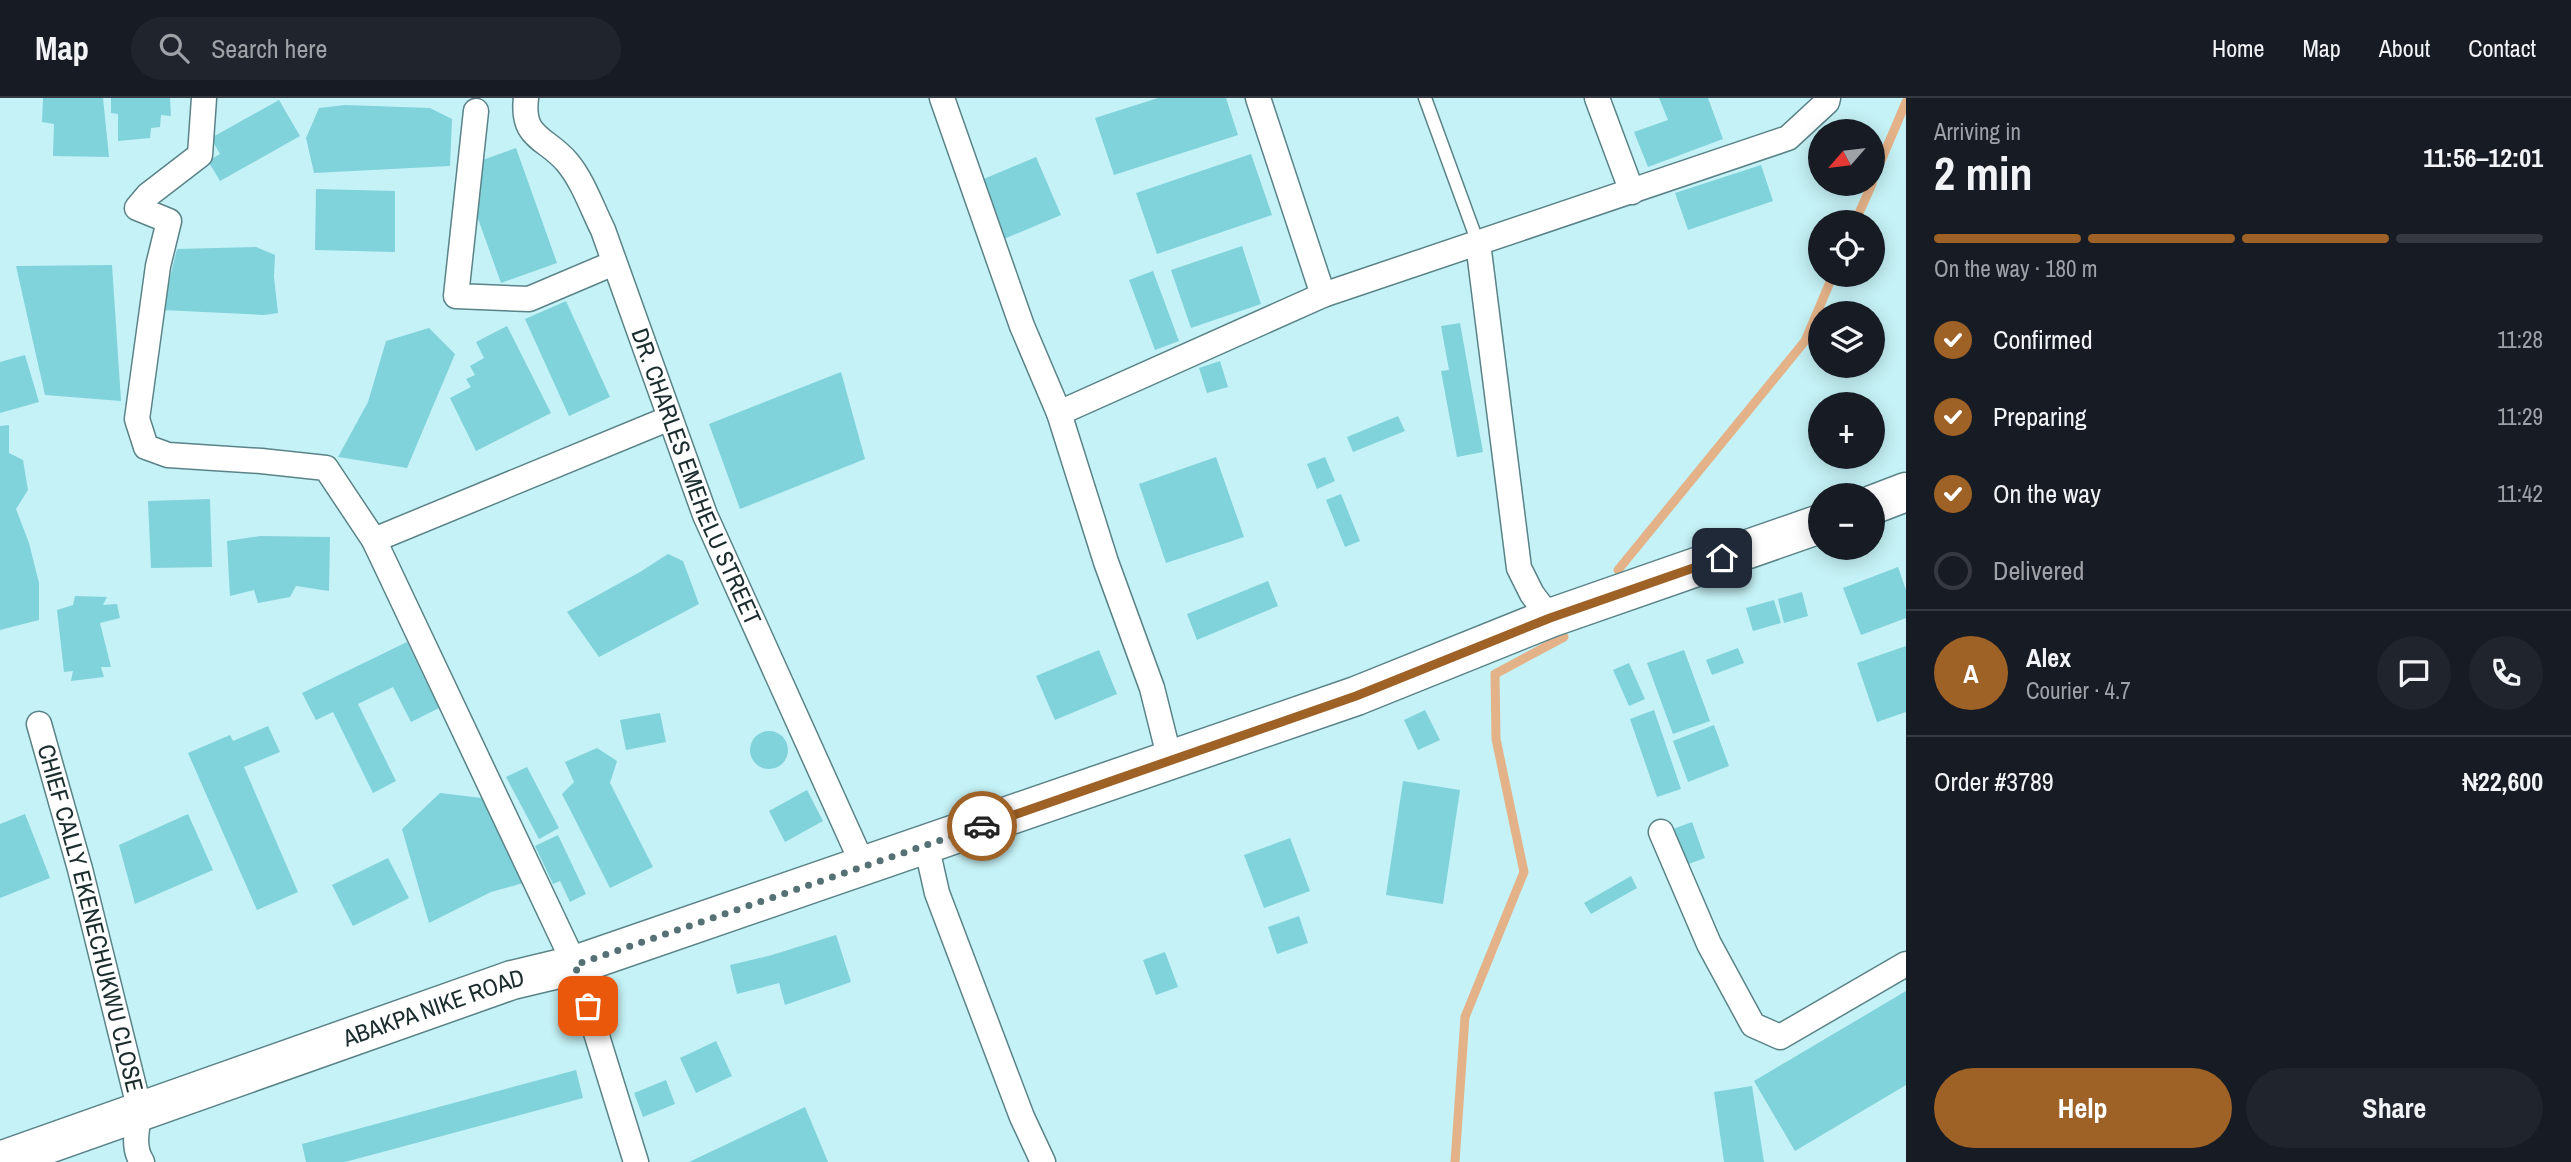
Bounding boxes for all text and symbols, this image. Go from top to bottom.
search box [131,17,621,80]
text: Map [35,26,89,70]
icon: search [155,29,193,67]
text: Search here [211,31,327,66]
text: Home [2212,32,2264,64]
text: Map [2302,32,2341,64]
text: About [2379,32,2430,64]
text: Contact [2468,32,2536,64]
text: Arriving in [1934,116,2021,147]
north arrow [1808,119,1885,196]
map controls [1808,119,1885,560]
text: 11:56–12:01 [2423,140,2543,175]
text: 2 min [1934,142,2033,204]
button: locate [1808,210,1885,287]
text: On the way · 180 m [1934,253,2098,284]
button: layers [1808,301,1885,378]
icon: check [1934,321,1972,359]
text: Confirmed [1993,322,2093,357]
street label: DR. CHARLES EMEHELU STREET [624,324,770,630]
text: 11:28 [2497,324,2543,355]
button: + [1808,392,1885,469]
icon: check [1934,398,1972,436]
text: Preparing [1993,399,2087,434]
text: 11:29 [2497,401,2543,432]
icon: check [1934,475,1972,513]
text: On the way [1993,476,2101,511]
text: 11:42 [2497,478,2543,509]
button: − [1808,483,1885,560]
pin [1692,528,1752,588]
icon: home [1703,539,1741,577]
text: Delivered [1993,553,2084,588]
button: chat [2377,636,2451,710]
button: phone [2469,636,2543,710]
text: Alex [2026,640,2071,675]
text: A [1963,656,1979,691]
text: Courier · 4.7 [2026,675,2131,706]
street label: CHIEF CALLY EKENECHUKWU CLOSE [31,740,152,1095]
text: Order #3789 [1934,764,2054,799]
text: ₦22,600 [2462,764,2543,799]
courier [947,791,1017,861]
icon: car [963,807,1001,845]
street label: ABAKPA NIKE ROAD [337,961,527,1054]
pin [558,976,618,1036]
icon: bag [569,987,607,1025]
button: Help [1934,1068,2232,1148]
button: Share [2246,1068,2543,1148]

